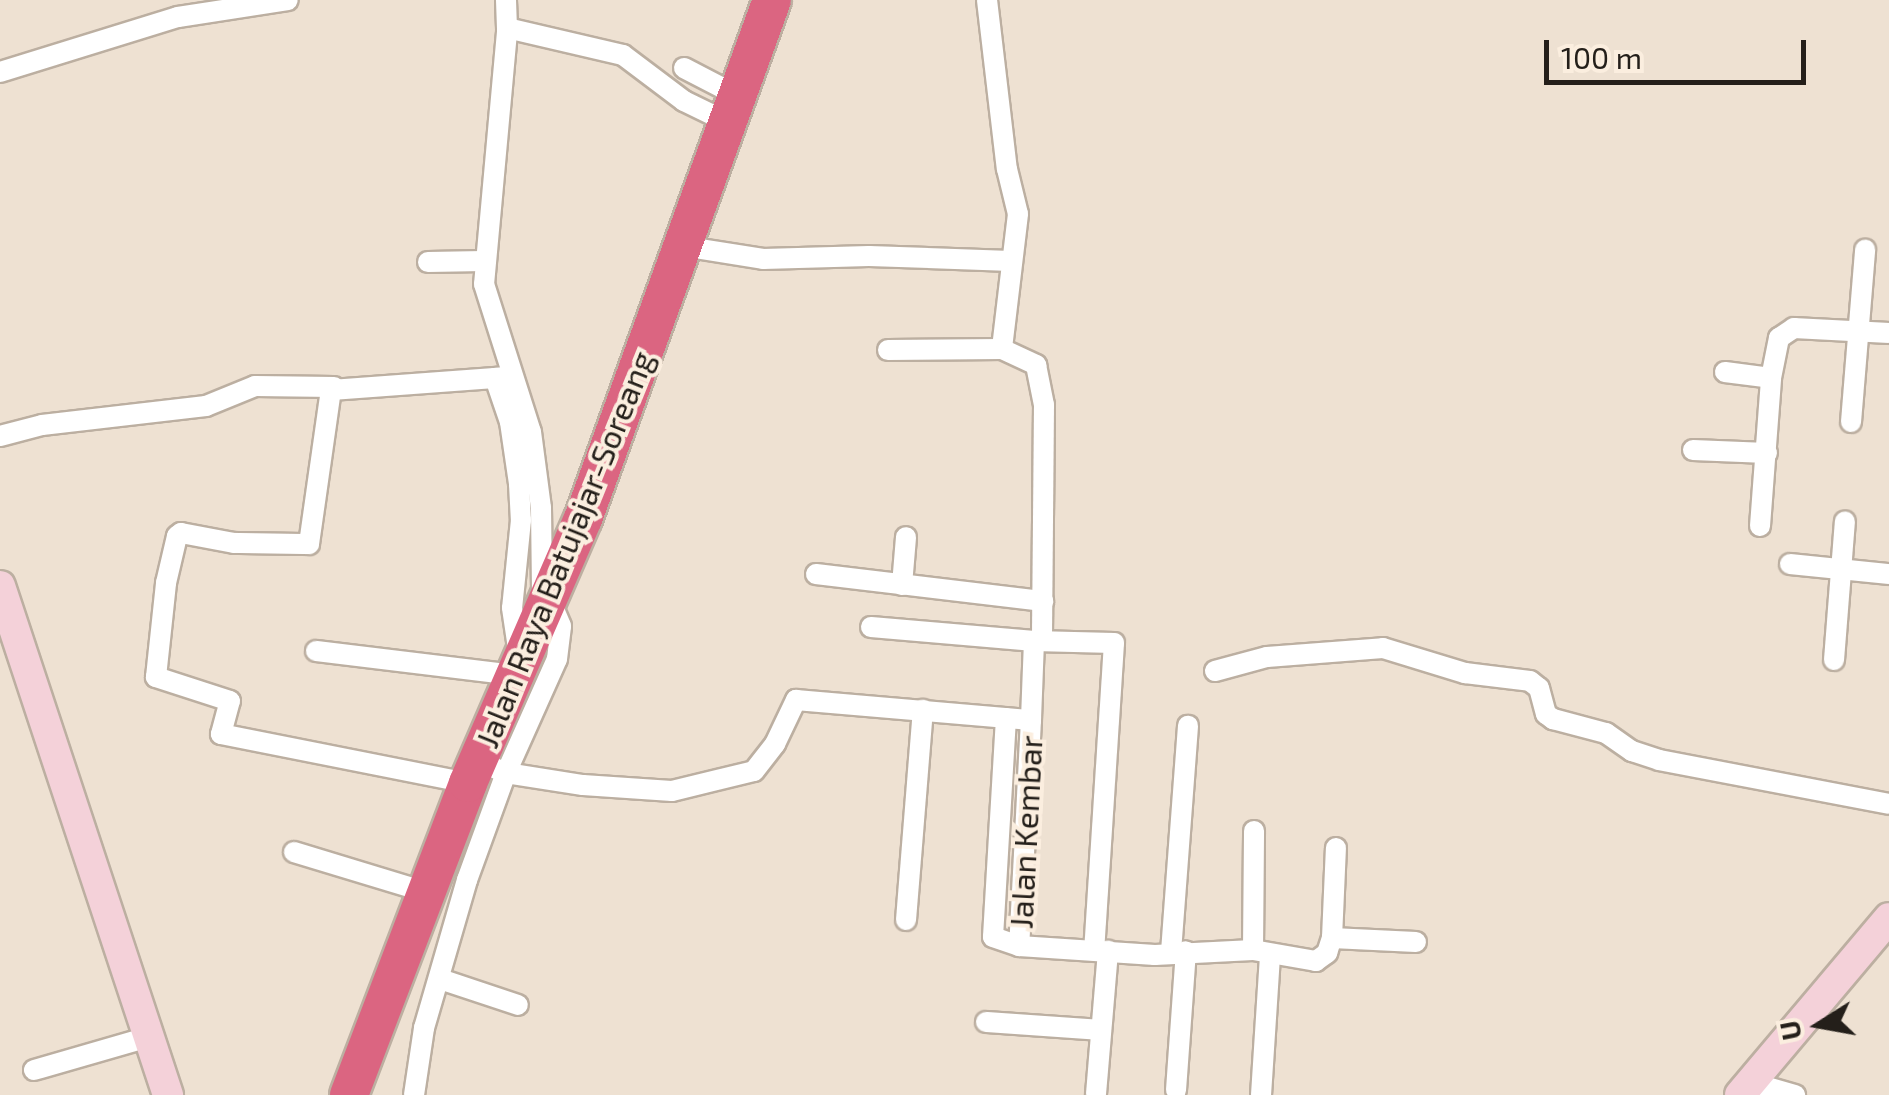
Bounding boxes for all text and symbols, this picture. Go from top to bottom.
scale bar [1549,20,1812,82]
text: 100 m [1561,39,1642,75]
street label: Jalan Raya Batujajar-Soreang [467,345,661,753]
street label: Jalan Kembar [1001,734,1049,930]
north arrow [1769,975,1869,1075]
text: U [1771,1018,1808,1043]

